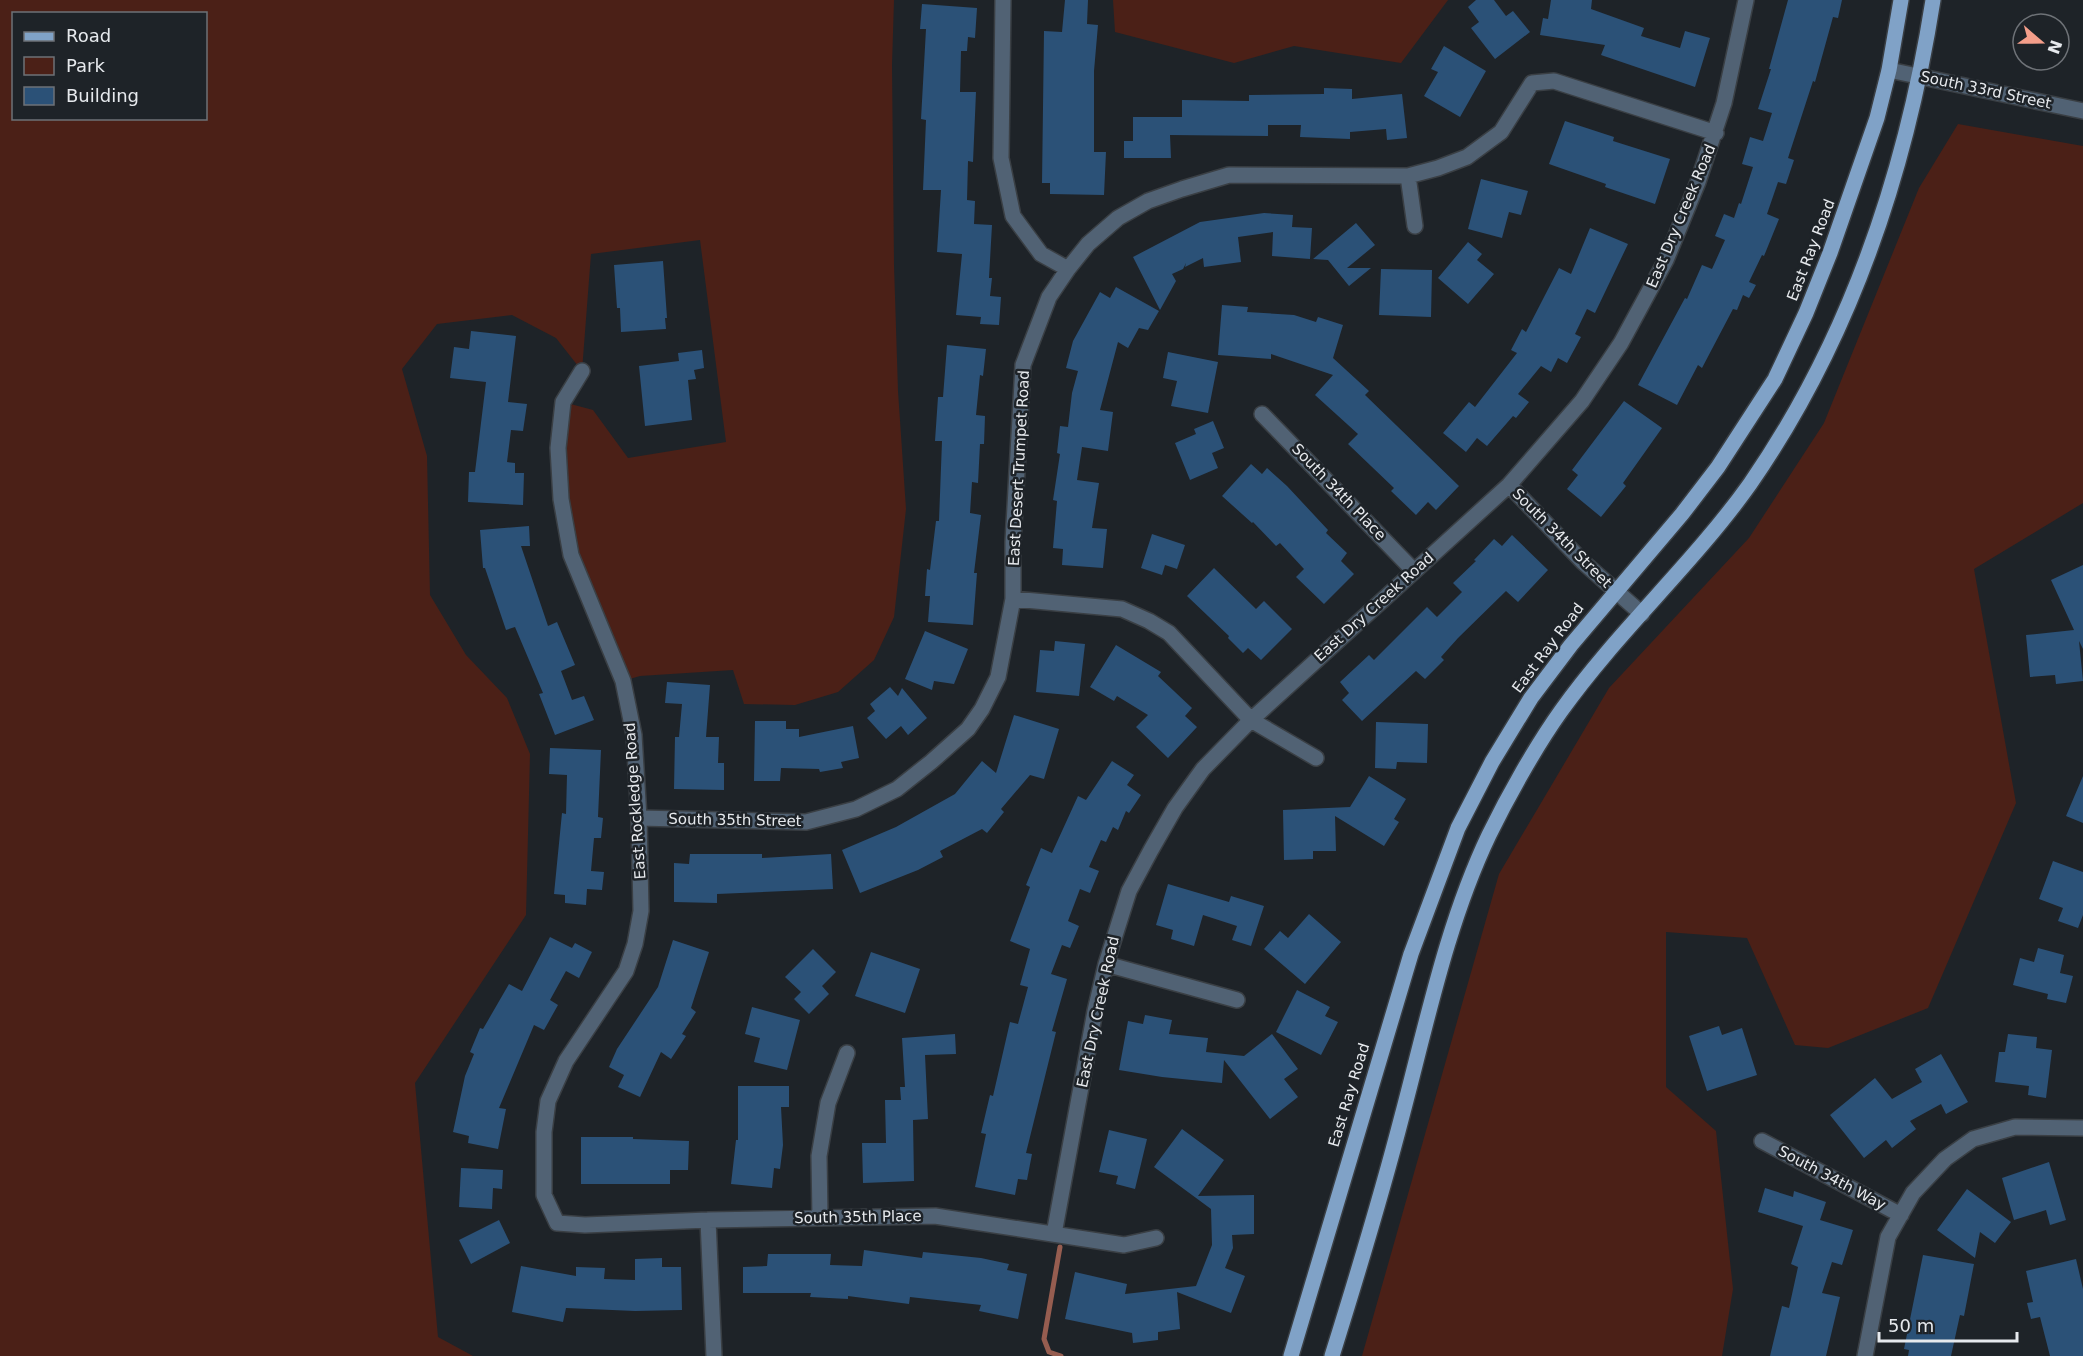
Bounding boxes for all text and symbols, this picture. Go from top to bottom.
legend [12,12,207,120]
north arrow [2011,12,2071,72]
text: Road [66,25,111,46]
text: N [2043,37,2066,57]
text: Park [66,55,105,76]
street label: South 33rd Street [1919,67,2053,113]
text: Building [66,85,139,106]
street label: East Dry Creek Road [1643,141,1719,291]
street label: East Ray Road [1783,196,1839,304]
street label: East Desert Trumpet Road [1005,370,1033,566]
street label: South 34th Place [1288,440,1390,544]
street label: South 34th Street [1509,485,1616,592]
street label: East Dry Creek Road [1311,549,1437,665]
street label: East Ray Road [1508,600,1588,696]
street label: East Rockledge Road [621,722,649,880]
street label: South 35th Street [668,810,802,830]
street label: East Dry Creek Road [1073,935,1123,1089]
street label: East Ray Road [1325,1041,1373,1149]
street label: South 34th Way [1775,1142,1889,1214]
street label: South 35th Place [794,1207,922,1227]
scale bar [1879,1305,2017,1343]
text: 50 m [1888,1315,1934,1336]

